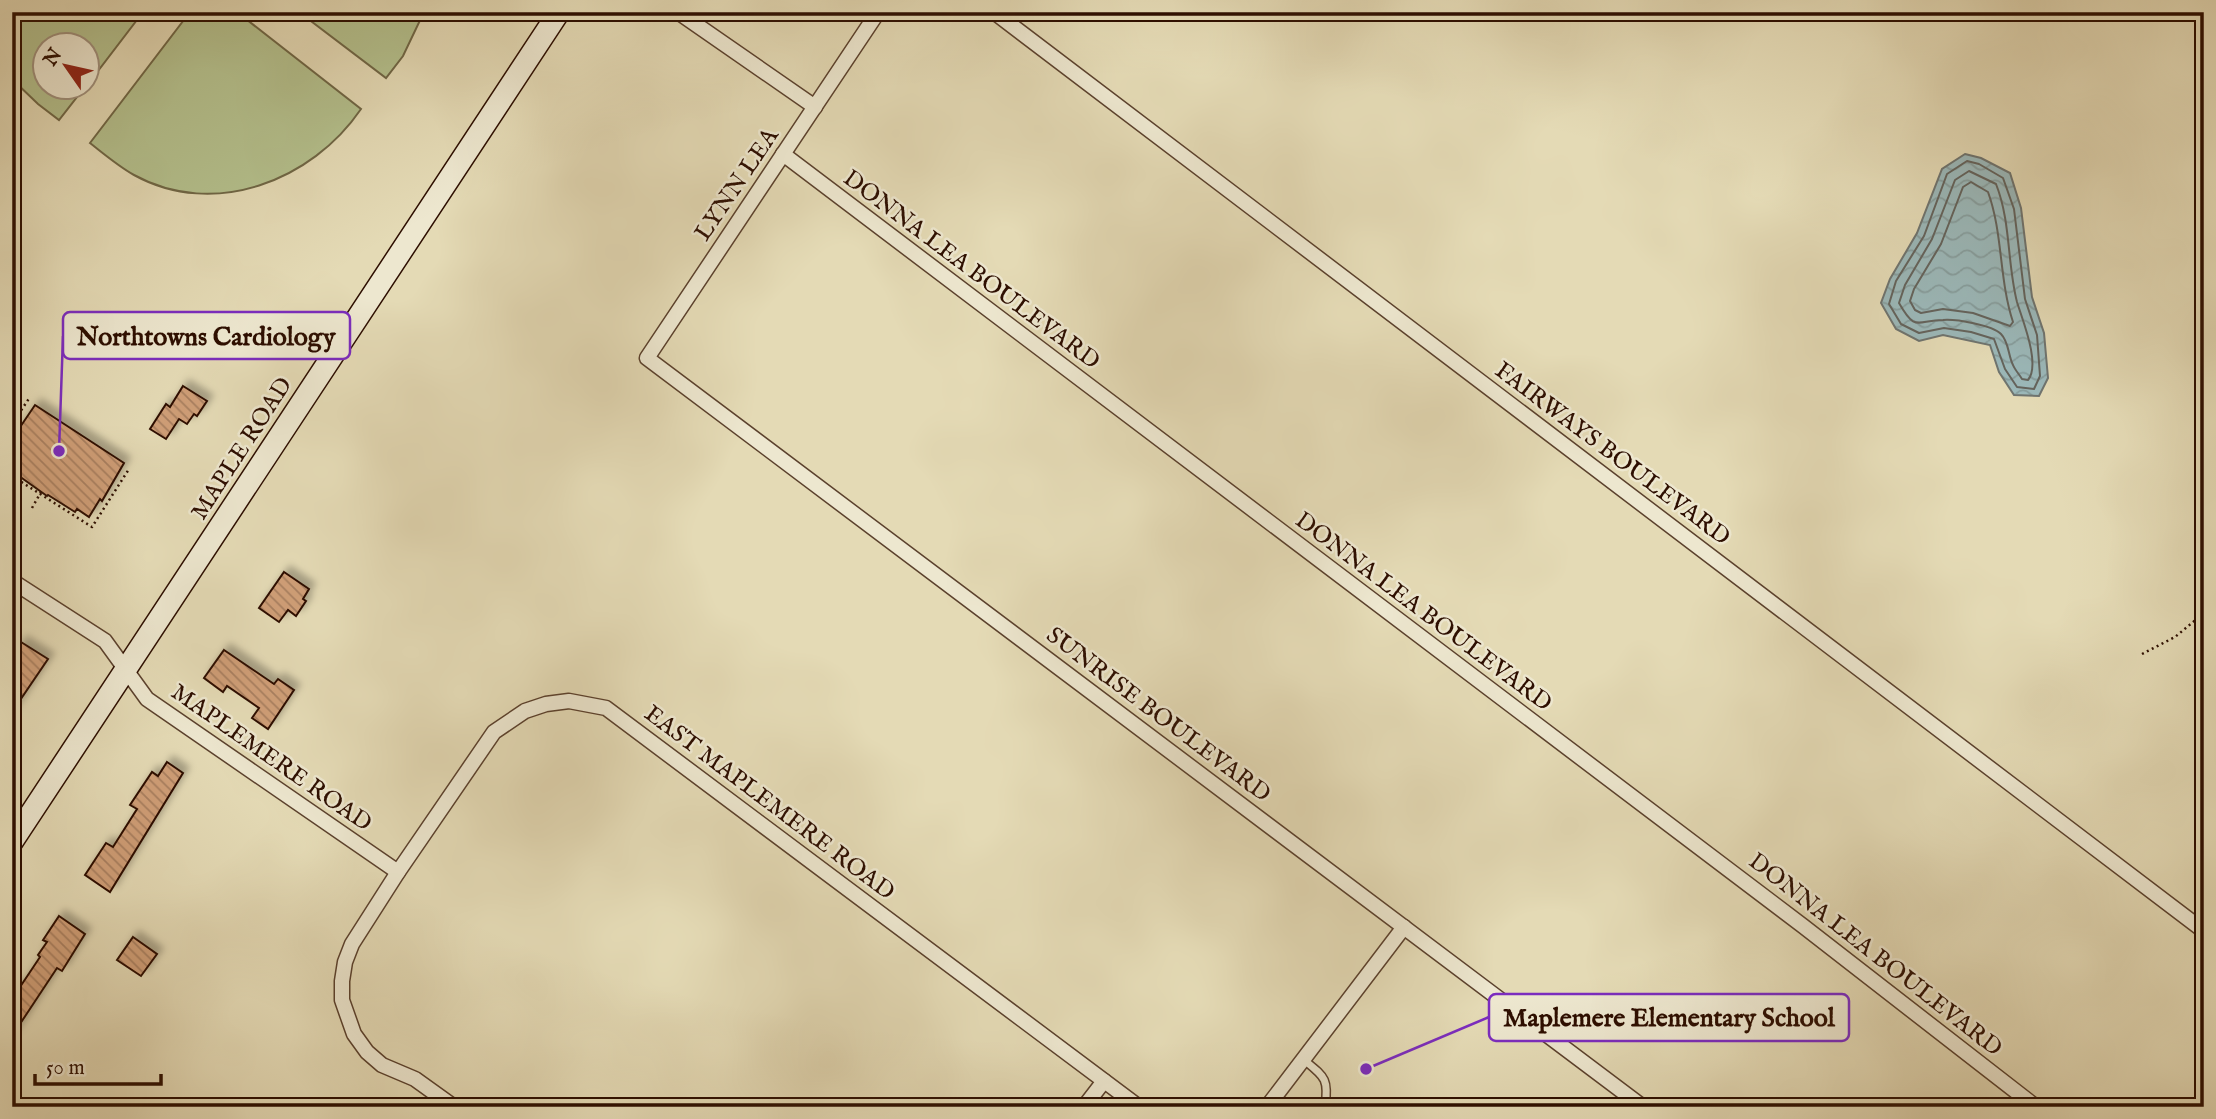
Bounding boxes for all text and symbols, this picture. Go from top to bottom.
north arrow [32,32,102,102]
text: N [38,44,68,72]
street label: LYNN LEA [688,122,787,247]
street label: DONNA LEA BOULEVARD [836,163,1106,377]
callout: Northtowns Cardiology [63,312,350,359]
text: Northtowns Cardiology [76,321,337,354]
street label: FAIRWAYS BOULEVARD [1488,355,1736,553]
street label: MAPLE ROAD [185,372,300,526]
street label: DONNA LEA BOULEVARD [1288,505,1558,719]
street label: SUNRISE BOULEVARD [1040,621,1277,810]
street label: MAPLEMERE ROAD [165,677,378,839]
street label: EAST MAPLEMERE ROAD [638,699,901,908]
street label: DONNA LEA BOULEVARD [1742,846,2008,1064]
callout: Maplemere Elementary School [1489,994,1849,1041]
text: Maplemere Elementary School [1503,1002,1836,1035]
scale bar [35,1042,161,1086]
text: 50 m [46,1055,85,1082]

